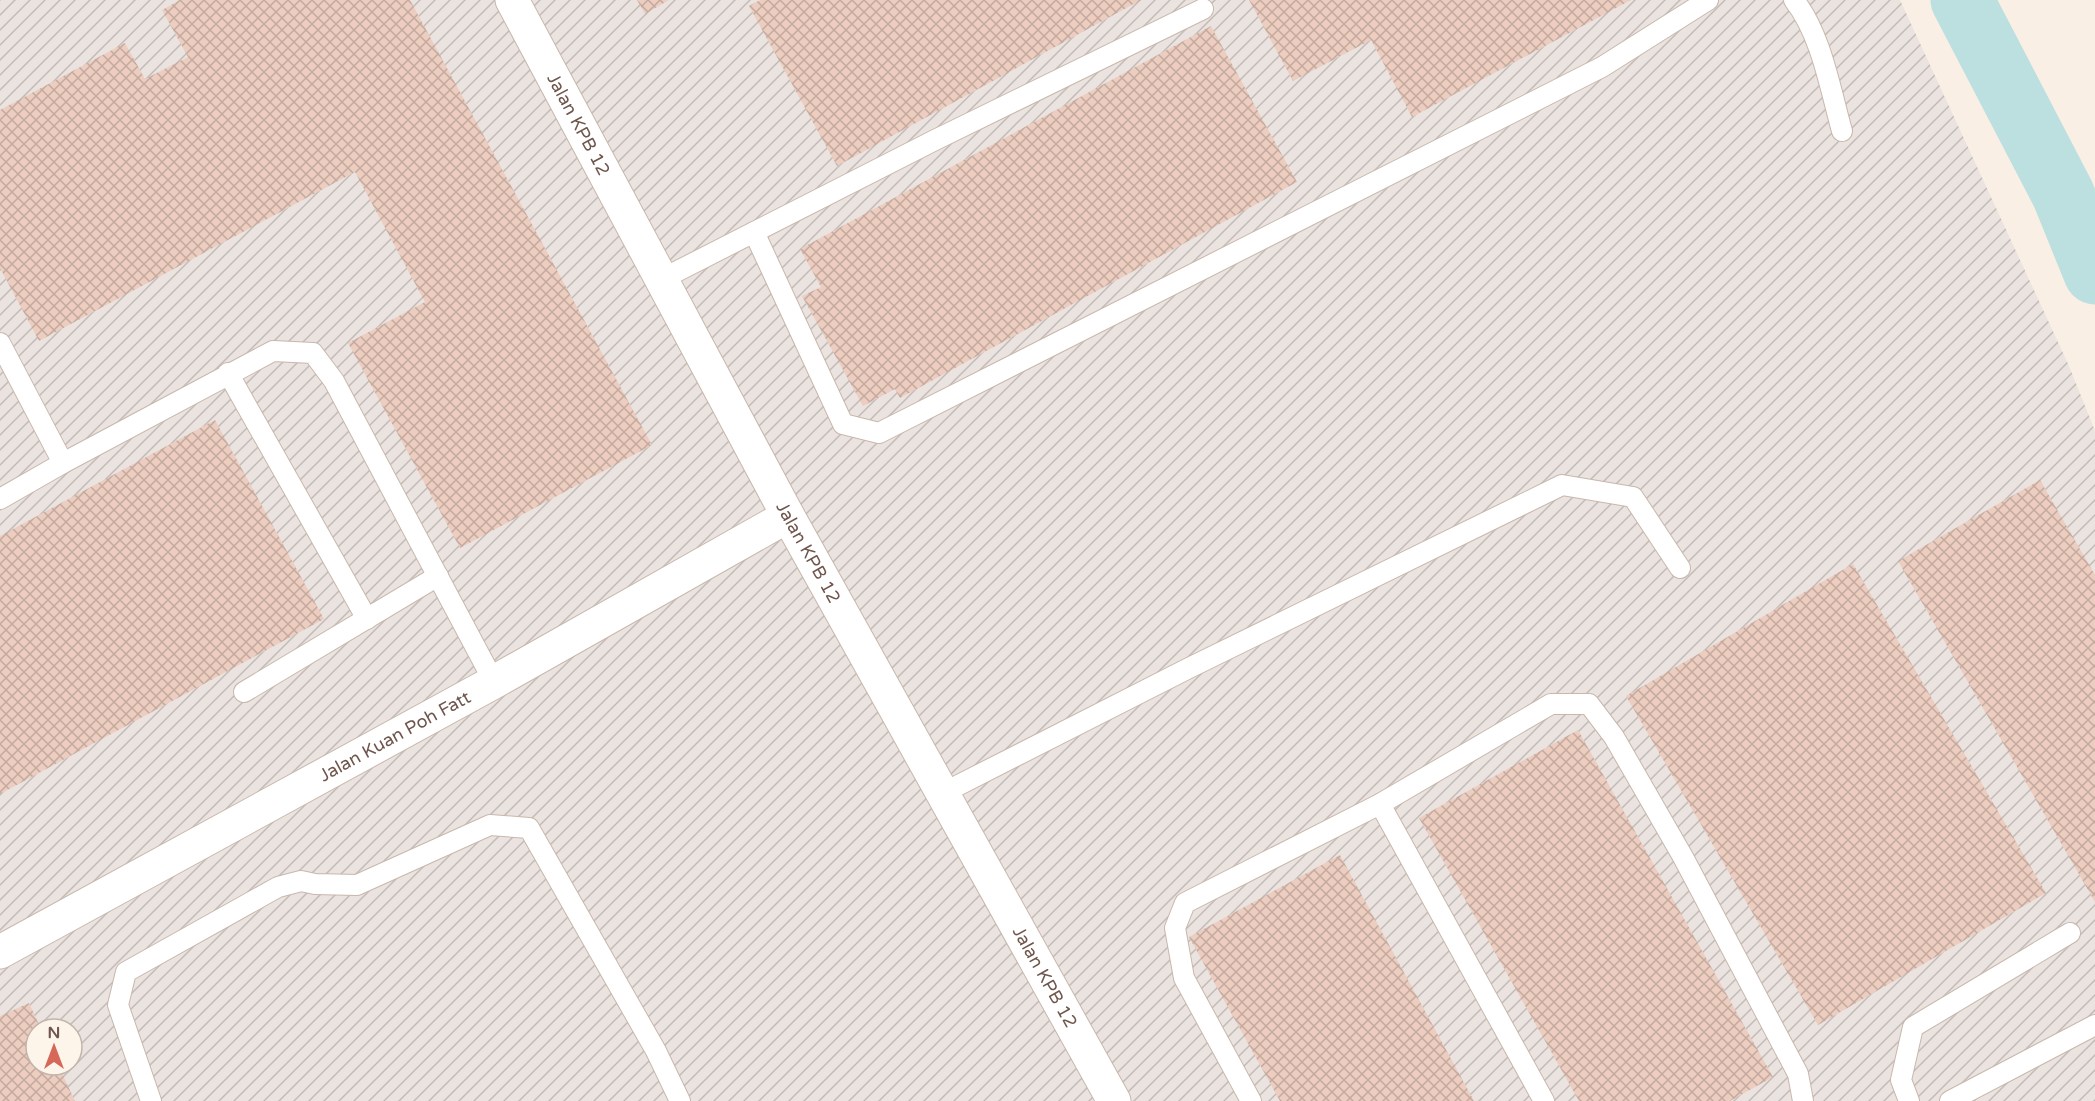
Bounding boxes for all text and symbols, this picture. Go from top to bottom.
street label: Jalan KPB 12 [542,69,615,179]
street label: Jalan KPB 12 [771,498,845,607]
street label: Jalan Kuan Poh Fatt [315,686,475,786]
street label: Jalan KPB 12 [1008,922,1082,1032]
north arrow [24,1017,84,1077]
text: N [48,1023,60,1043]

